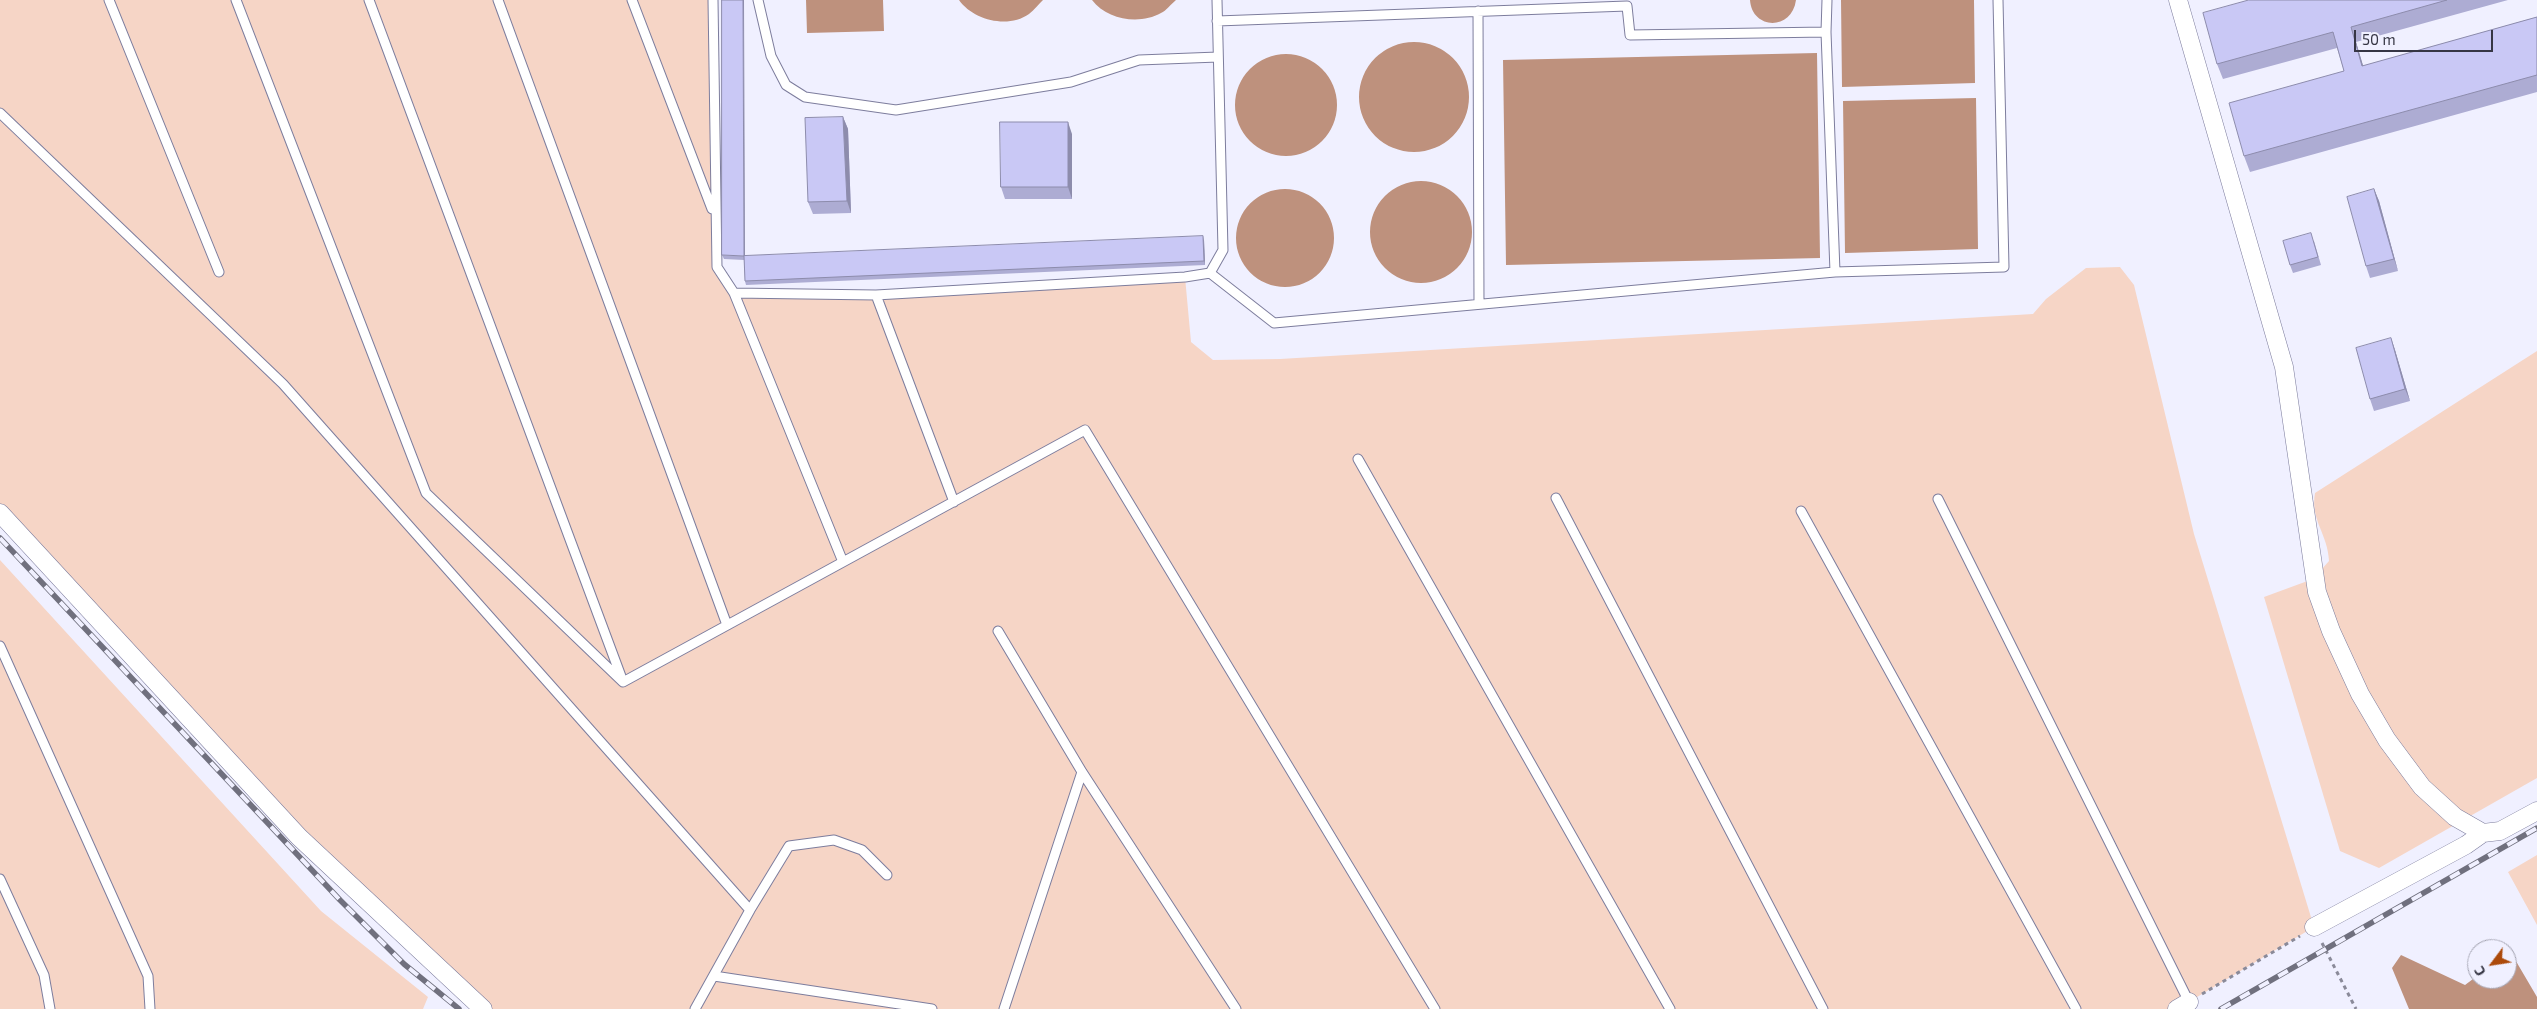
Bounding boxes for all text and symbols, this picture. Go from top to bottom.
scale bar [2357,20,2496,52]
text: 50 m [2362,30,2396,48]
north arrow [2467,939,2517,989]
text: С [2470,964,2489,979]

